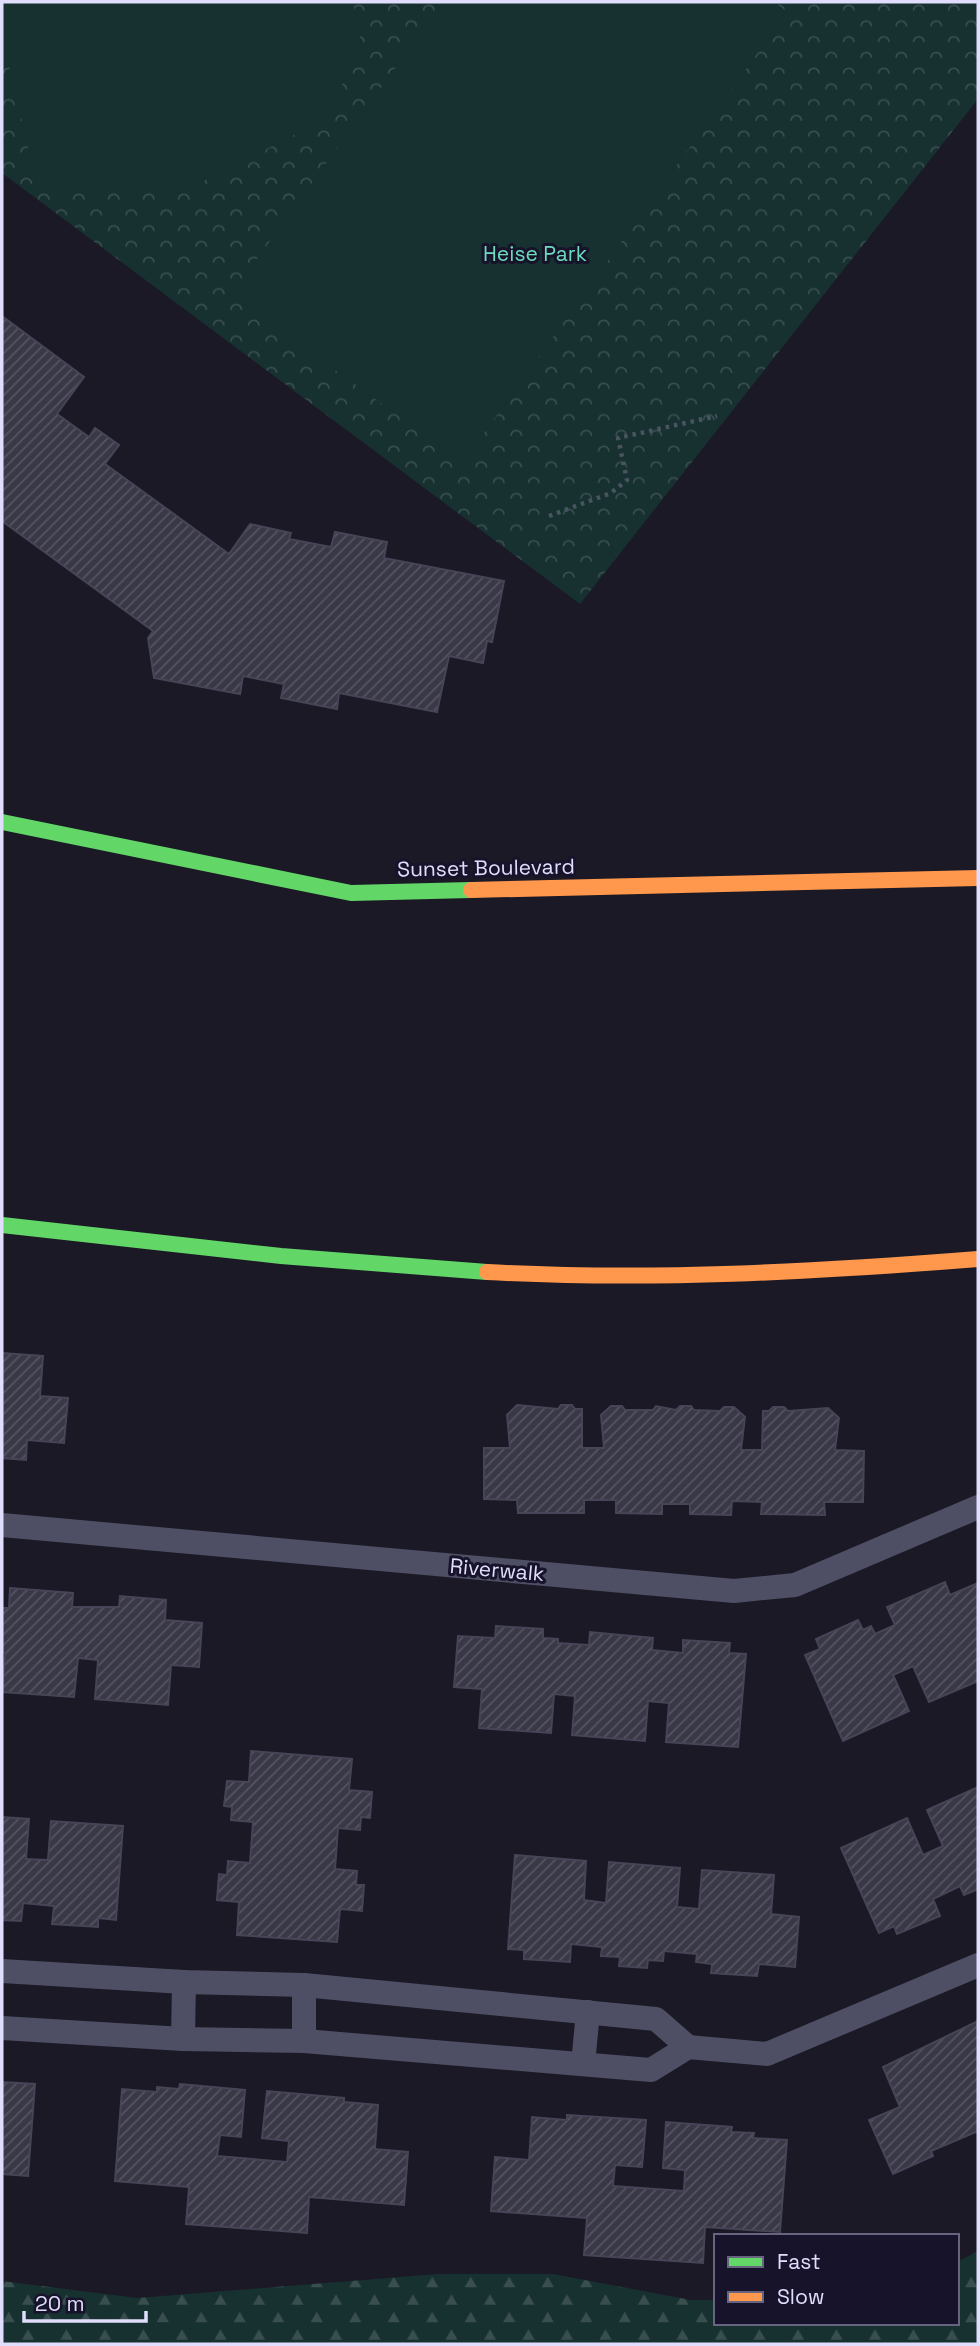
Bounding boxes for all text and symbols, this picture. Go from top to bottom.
park label: Heise Park [483,240,587,267]
street label: Sunset Boulevard [397,852,575,883]
street label: Riverwalk [449,1552,545,1587]
legend [714,2234,959,2325]
text: Fast [777,2248,821,2275]
scale bar [24,2280,147,2324]
text: Slow [777,2283,825,2310]
text: 20 m [35,2290,85,2317]

